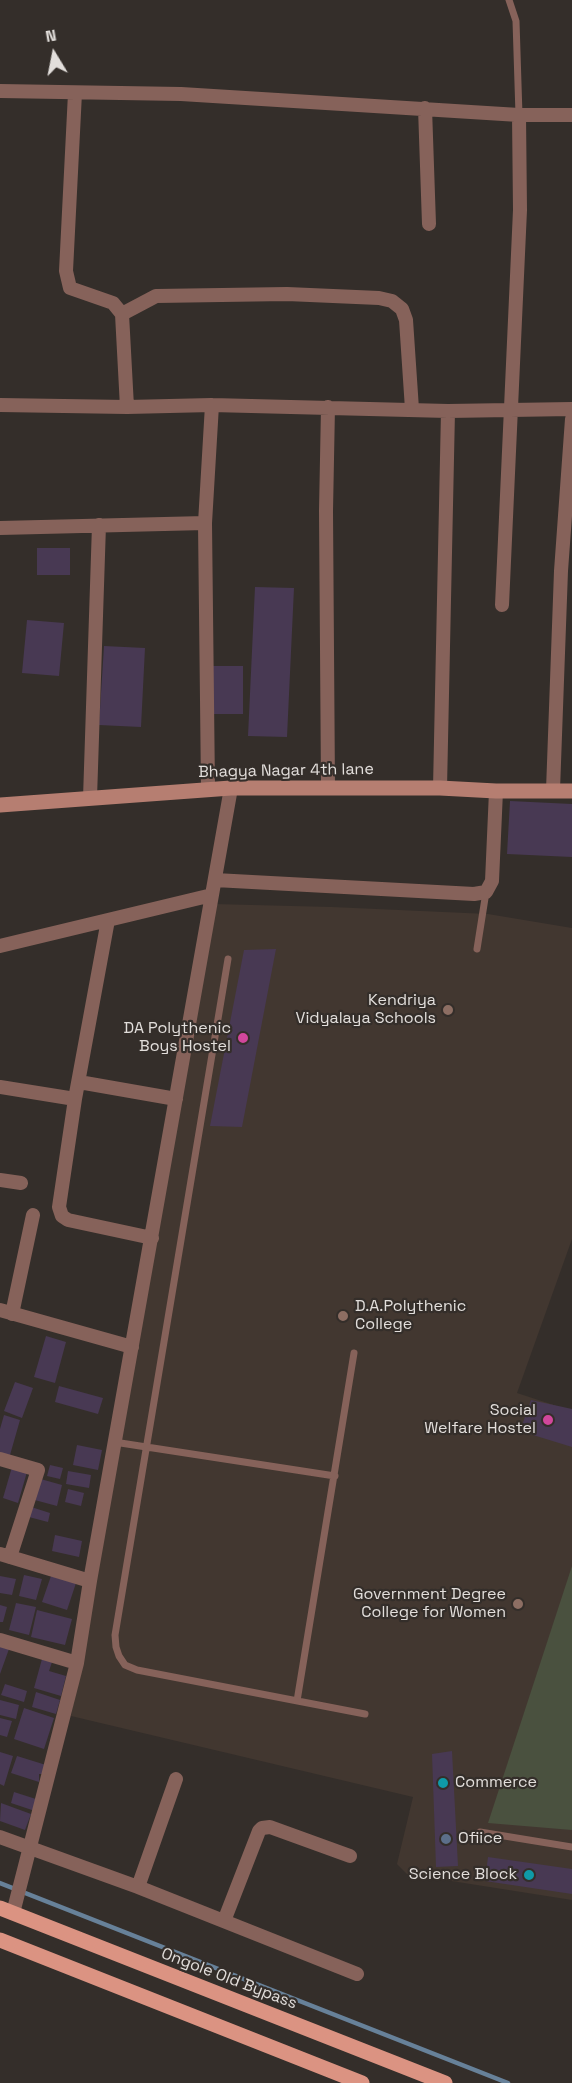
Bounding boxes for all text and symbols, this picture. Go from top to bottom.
north arrow [24,24,84,84]
text: N [44,25,58,47]
street label: Bhagya Nagar 4th lane [198,760,374,782]
place label: Kendriya Vidyalaya Schools [296,991,436,1029]
marker: Kendriya Vidyalaya Schools [441,1003,455,1017]
place label: DA Polythenic Boys Hostel [123,1019,231,1057]
marker: DA Polythenic Boys Hostel [236,1031,250,1045]
place label: D.A.Polythenic College [355,1297,466,1335]
marker: D.A.Polythenic College [336,1309,350,1323]
place label: Social Welfare Hostel [424,1401,536,1439]
marker: Social Welfare Hostel [541,1413,555,1427]
place label: Government Degree College for Women [353,1585,506,1623]
marker: Government Degree College for Women [511,1597,525,1611]
place label: Commerce [455,1773,537,1793]
marker: Commerce [436,1776,450,1790]
place label: Ofiice [458,1829,502,1849]
marker: Ofiice [439,1832,453,1846]
place label: Science Block [409,1865,517,1885]
marker: Science Block [522,1868,536,1882]
street label: Ongole Old Bypass [158,1944,300,2014]

